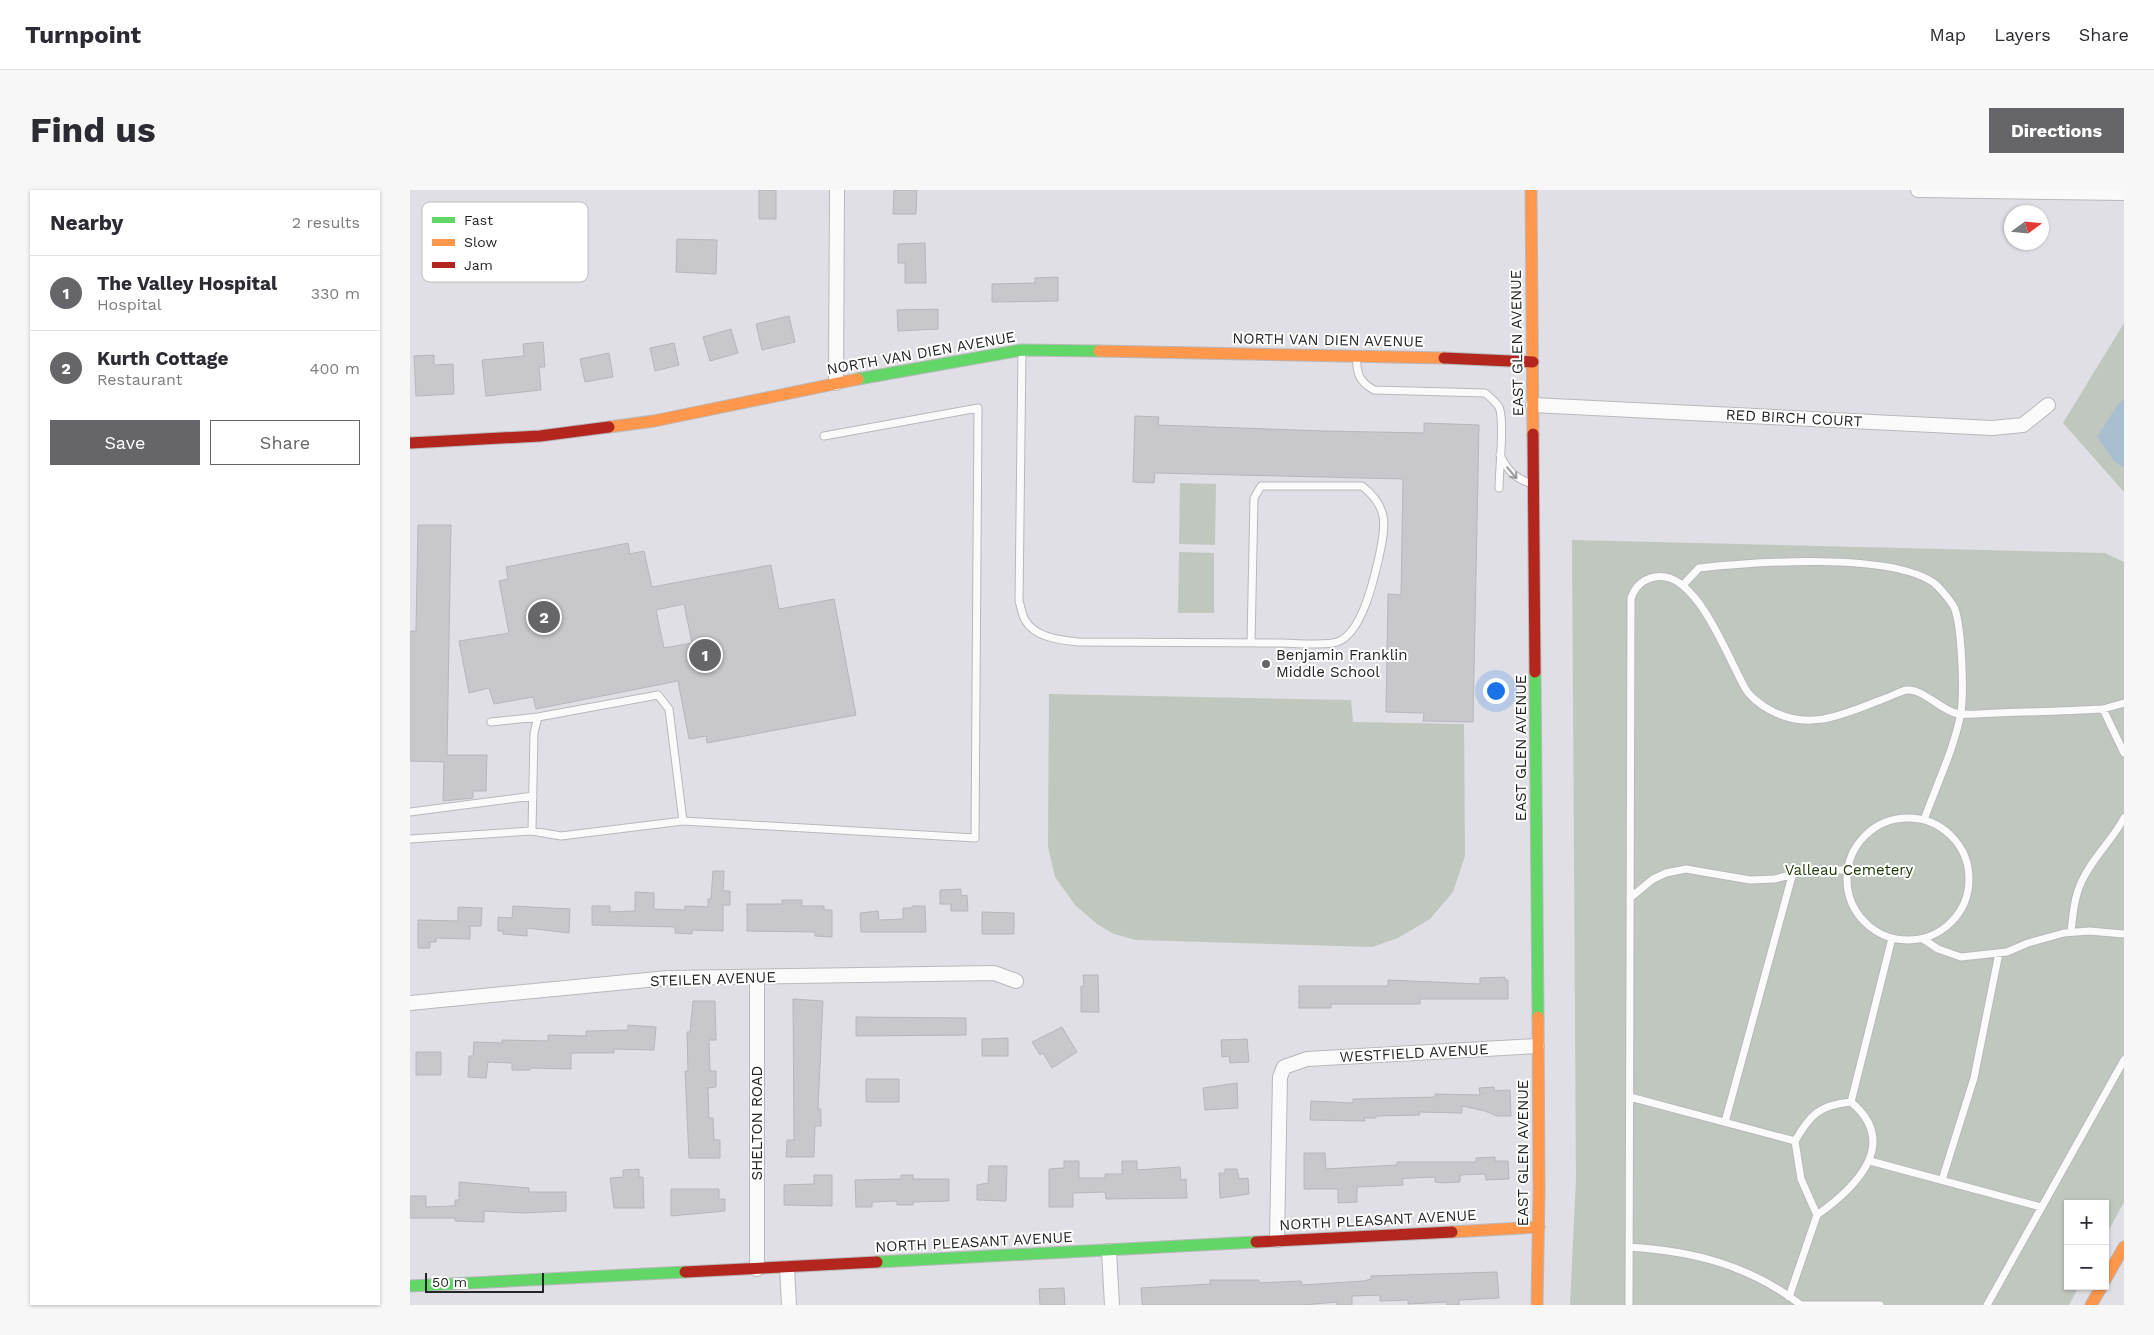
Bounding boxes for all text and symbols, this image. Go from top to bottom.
text: Turnpoint [25,21,141,49]
text: Map [1929,24,1966,45]
text: Layers [1994,24,2051,45]
text: Share [2079,24,2129,45]
button: Directions [1989,108,2124,153]
text: Find us [30,109,156,151]
legend [422,202,588,282]
north arrow [2004,205,2049,250]
text: Nearby [50,210,123,235]
text: Fast [464,212,493,228]
text: 2 results [292,213,360,232]
text: Slow [464,234,497,250]
text: Jam [464,257,493,273]
street label: EAST GLEN AVENUE [1507,270,1527,416]
text: The Valley Hospital [97,272,277,295]
text: 1 [63,284,69,303]
text: 330 m [311,284,360,303]
text: Hospital [97,295,162,314]
street label: NORTH VAN DIEN AVENUE [825,328,1017,378]
street label: NORTH VAN DIEN AVENUE [1232,329,1424,351]
text: Kurth Cottage [97,347,228,370]
text: 2 [61,359,71,378]
text: 400 m [310,359,360,378]
text: Restaurant [97,370,183,389]
street label: RED BIRCH COURT [1725,405,1863,431]
button: Save [50,420,200,465]
button: Share [210,420,360,465]
one-way arrow [1507,467,1518,480]
pin: 2 [528,598,560,636]
pin: 1 [689,636,721,674]
place label: Benjamin Franklin Middle School [1276,646,1408,681]
marker: Benjamin Franklin Middle School [1260,658,1272,670]
street label: EAST GLEN AVENUE [1512,675,1530,821]
your location [1483,678,1509,704]
park label: Valleau Cemetery [1785,861,1913,879]
street label: STEILEN AVENUE [650,968,776,990]
street label: WESTFIELD AVENUE [1339,1040,1489,1066]
street label: SHELTON ROAD [748,1066,766,1180]
street label: EAST GLEN AVENUE [1514,1080,1532,1226]
map controls [2064,1200,2109,1290]
button: + [2064,1200,2109,1245]
street label: NORTH PLEASANT AVENUE [1279,1206,1477,1234]
street label: NORTH PLEASANT AVENUE [875,1228,1073,1256]
button: − [2064,1245,2109,1290]
scale bar [425,1270,544,1293]
text: 50 m [432,1274,467,1290]

